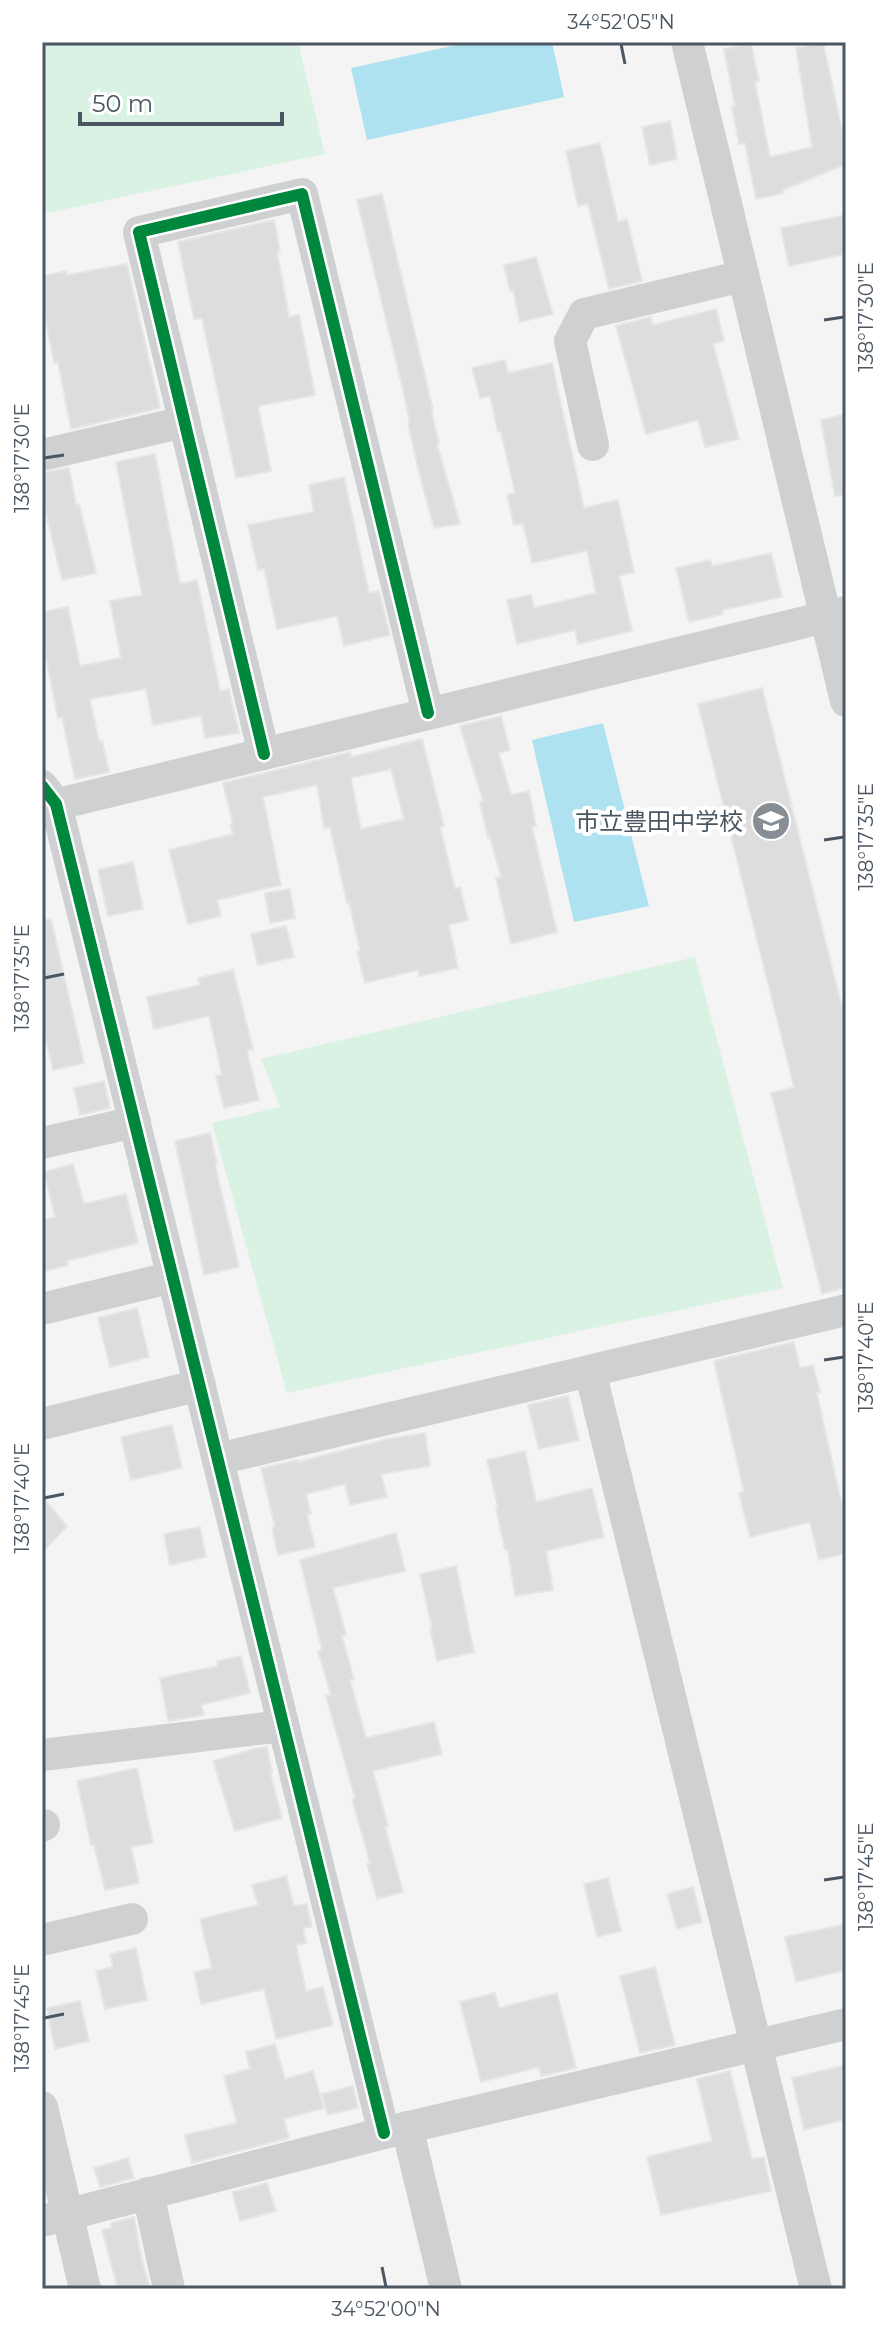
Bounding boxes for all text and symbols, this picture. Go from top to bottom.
text: 34°52'05"N [567,10,675,34]
scale bar [80,76,282,126]
text: 50 m [92,89,153,118]
text: 138°17'30"E [854,262,878,372]
text: 138°17'30"E [10,403,34,513]
text: 138°17'35"E [854,783,878,891]
school or university icon: 市立豊田中学校 [750,800,792,842]
place label: 市立豊田中学校 [575,807,743,836]
text: 138°17'35"E [10,924,34,1032]
text: 138°17'40"E [854,1302,878,1412]
text: 138°17'40"E [10,1443,34,1553]
text: 138°17'45"E [854,1823,878,1931]
text: 138°17'45"E [10,1964,34,2072]
text: 34°52'00"N [331,2297,441,2321]

